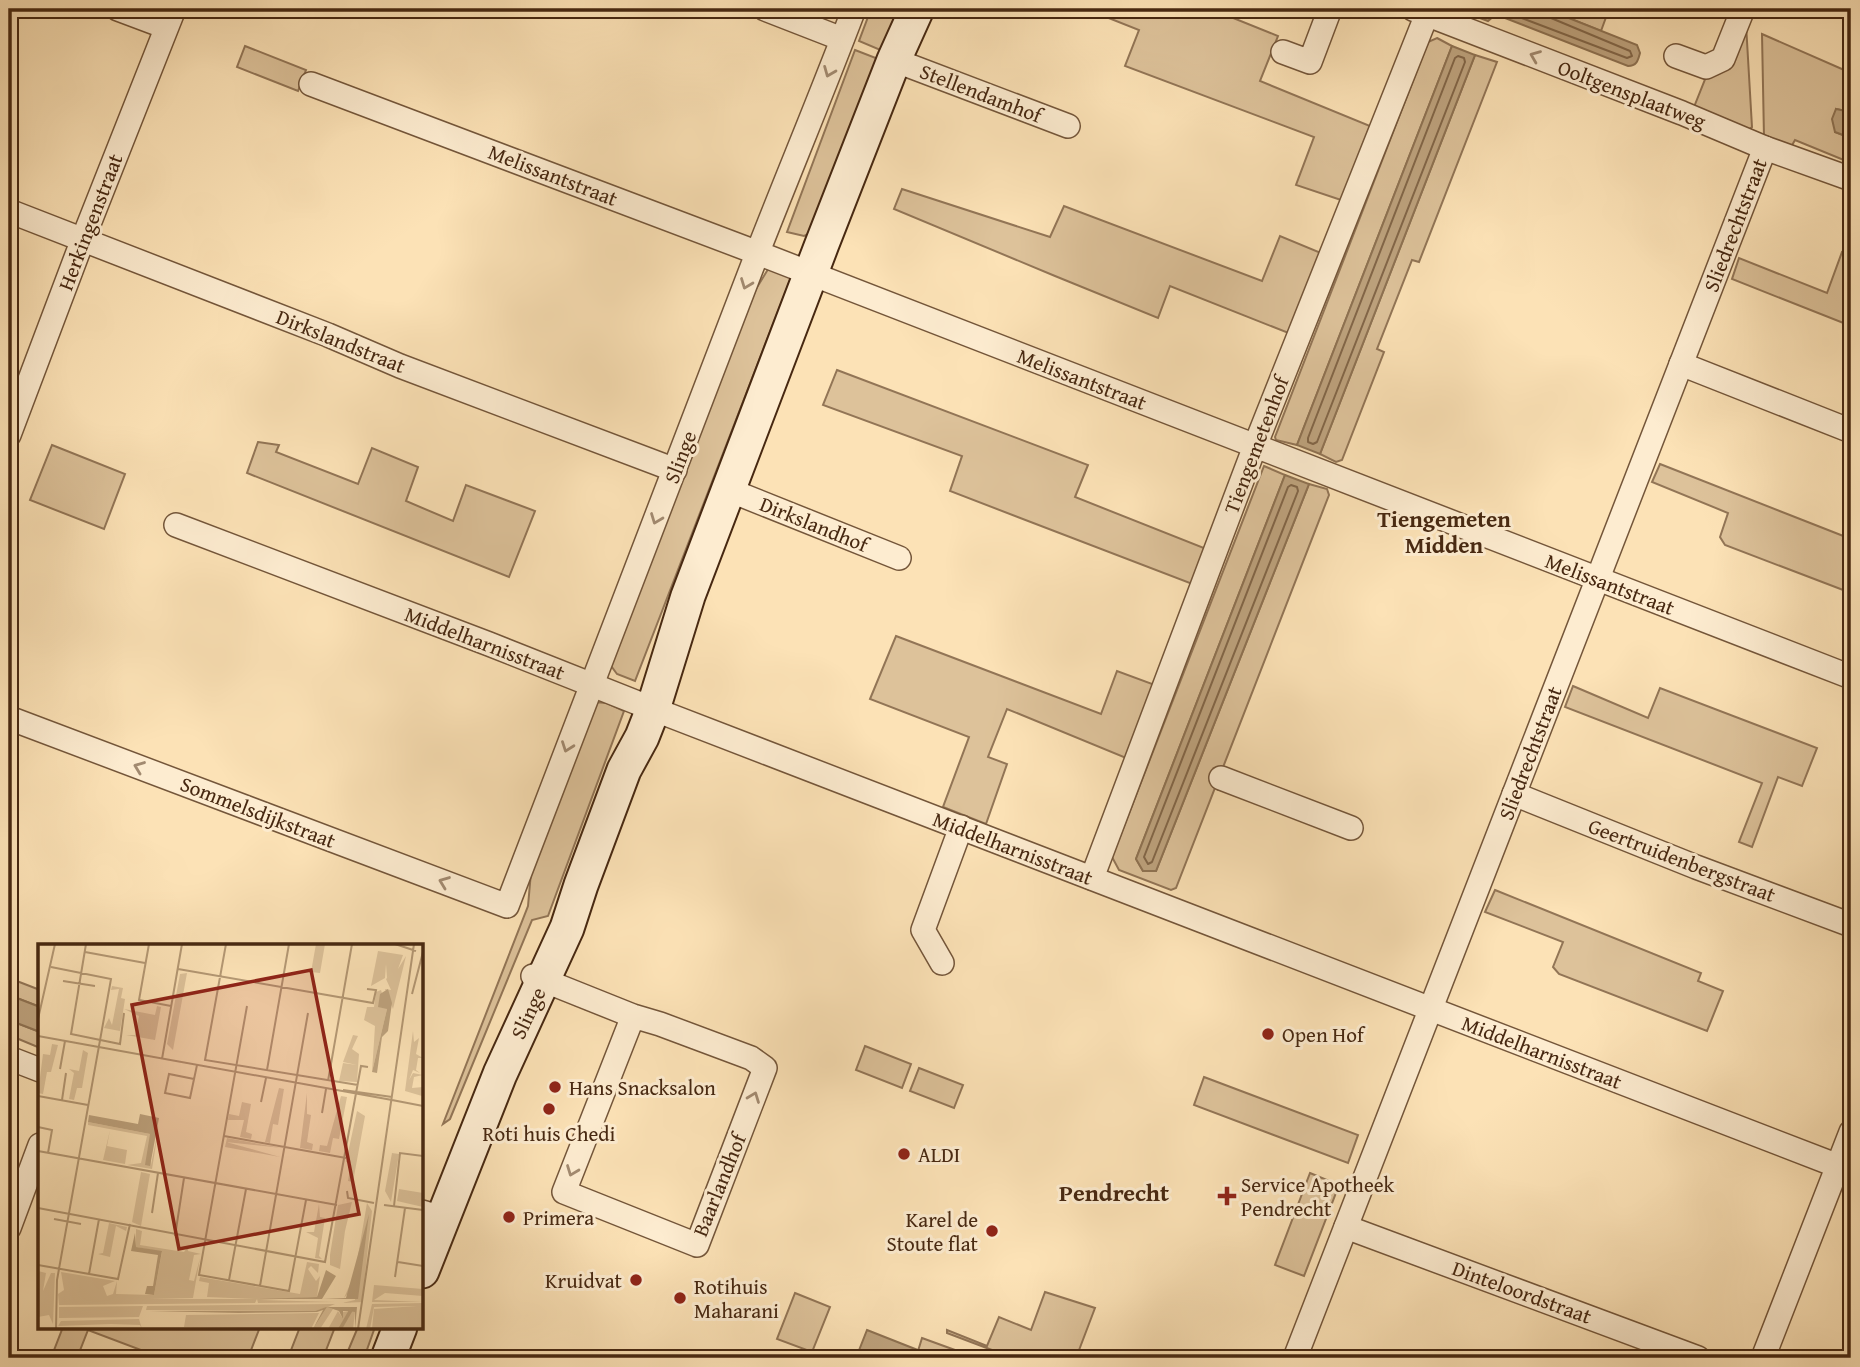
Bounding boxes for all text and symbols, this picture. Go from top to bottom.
one-way arrow [1529,51,1541,65]
street label: Ooltgensplaatweg [1553,51,1711,137]
street label: Stellendamhof [915,56,1049,131]
one-way arrow [824,66,838,78]
street label: Melissantstraat [484,136,623,214]
street label: Herkingenstraat [50,149,131,295]
street label: Sliedrechtstraat [1695,153,1775,296]
one-way arrow [740,277,754,289]
street label: Dirkslandstraat [272,301,411,381]
street label: Melissantstraat [1013,340,1152,418]
street label: Tiengemetenhof [1216,370,1297,518]
street label: Slinge [656,426,704,488]
street label: Dirkslandhof [755,488,875,561]
district label: Tiengemeten Midden [1377,502,1511,561]
one-way arrow [650,513,664,525]
street label: Melissantstraat [1541,545,1680,623]
street label: Middelharnisstraat [400,598,570,688]
street label: Sliedrechtstraat [1490,681,1570,824]
one-way arrow [561,741,575,753]
one-way arrow [134,761,146,775]
street label: Sommelsdijkstraat [176,768,341,856]
street label: Middelharnisstraat [928,803,1098,893]
street label: Geertruidenbergstraat [1584,810,1781,910]
one-way arrow [438,876,450,890]
inset map [38,944,424,1328]
street label: Slinge [503,982,554,1044]
street label: Middelharnisstraat [1457,1007,1627,1097]
place label: Open Hof [1282,1019,1366,1050]
marker: Open Hof [1260,1026,1276,1042]
place label: Hans Snacksalon [569,1072,716,1103]
marker: Hans Snacksalon [547,1079,563,1095]
one-way arrow [746,1091,760,1103]
marker: Roti huis Chedi [541,1101,557,1117]
place label: Roti huis Chedi [483,1118,616,1149]
street label: Baarlandhof [684,1127,755,1241]
place label: ALDI [918,1139,960,1170]
marker: ALDI [896,1146,912,1162]
one-way arrow [566,1165,580,1177]
place label: Service Apotheek Pendrecht [1241,1169,1395,1224]
district label: Pendrecht [1059,1175,1169,1210]
marker: Service Apotheek Pendrecht [1219,1188,1235,1204]
place label: Primera [523,1202,594,1233]
place label: Karel de Stoute flat [886,1204,979,1259]
marker: Primera [501,1209,517,1225]
marker: Karel de Stoute flat [984,1223,1000,1239]
street label: Dinteloordstraat [1448,1252,1597,1332]
place label: Kruidvat [545,1265,623,1296]
place label: Rotihuis Maharani [694,1271,779,1326]
marker: Kruidvat [628,1272,644,1288]
marker: Rotihuis Maharani [672,1290,688,1306]

